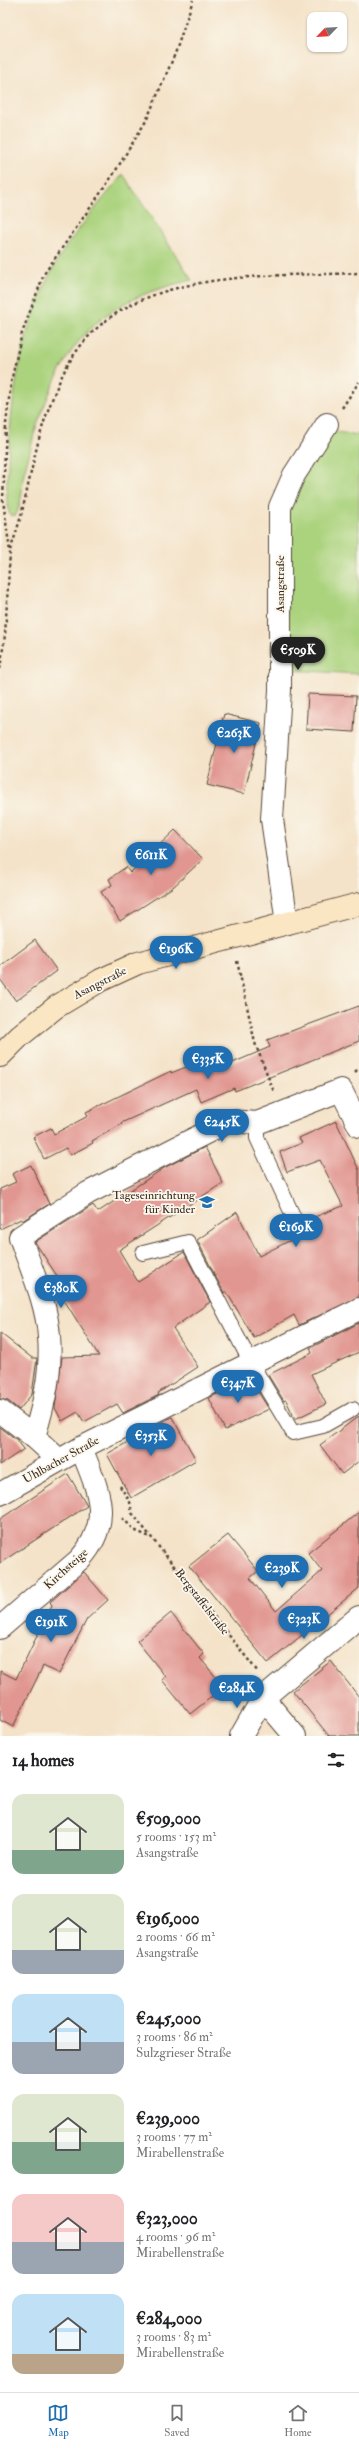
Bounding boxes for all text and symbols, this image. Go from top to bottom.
north arrow [307,12,347,52]
map controls [307,12,347,52]
street label: Asangstraße [273,555,288,614]
pin: €509K [270,637,326,671]
text: €509K [280,642,316,658]
pin: €263K [206,720,262,754]
text: €263K [217,725,251,741]
pin: €611K [123,842,179,876]
text: €611K [135,847,167,863]
pin: €196K [148,936,204,970]
text: €196K [159,941,193,957]
street label: Asangstraße [70,963,129,1003]
pin: €335K [180,1046,236,1080]
text: €335K [192,1051,224,1067]
pin: €245K [194,1109,250,1143]
text: €245K [204,1114,240,1130]
place label: Tageseinrichtung für Kinder [112,1188,196,1217]
school or university icon: Tageseinrichtung für Kinder [198,1193,216,1211]
pin: €169K [268,1214,324,1248]
text: €169K [279,1219,313,1235]
pin: €380K [33,1275,89,1309]
text: €380K [44,1280,78,1296]
pin: €347K [210,1370,266,1404]
text: €347K [221,1375,255,1391]
pin: €353K [123,1423,179,1457]
text: €353K [135,1428,167,1444]
street label: Uhlbacher Straße [20,1433,102,1487]
street label: Kirchsteige [41,1545,91,1593]
pin: €239K [254,1555,310,1589]
text: €239K [265,1560,299,1576]
street label: Bergstaffelstraße [171,1566,233,1638]
pin: €323K [276,1606,332,1640]
pin: €191K [23,1609,79,1643]
text: €323K [287,1611,321,1627]
text: €191K [35,1614,67,1630]
pin: €284K [209,1675,265,1709]
text: €284K [219,1680,255,1696]
icon: filters [325,1749,347,1771]
text: 14 homes [12,1750,74,1771]
text: €509,000 [136,1808,201,1829]
icon: home [44,1810,92,1858]
text: 5 rooms · 153 m² [136,1829,216,1845]
text: Asangstraße [136,1845,198,1861]
text: €196,000 [136,1908,199,1929]
icon: home [44,1910,92,1958]
text: 2 rooms · 66 m² [136,1929,215,1945]
text: Asangstraße [136,1945,198,1961]
text: €245,000 [136,2008,201,2029]
icon: home [44,2010,92,2058]
text: 3 rooms · 86 m² [136,2029,213,2045]
text: Sulzgrieser Straße [136,2045,231,2061]
text: €239,000 [136,2108,200,2129]
icon: home [44,2110,92,2158]
text: 3 rooms · 77 m² [136,2129,212,2145]
text: Mirabellenstraße [136,2145,224,2161]
text: €323,000 [136,2208,198,2229]
icon: home [44,2210,92,2258]
text: 4 rooms · 96 m² [136,2229,215,2245]
text: Mirabellenstraße [136,2245,224,2261]
text: €284,000 [136,2308,202,2329]
icon: home [44,2310,92,2358]
text: 3 rooms · 83 m² [136,2329,211,2345]
text: Mirabellenstraße [136,2345,224,2361]
tab: Map [47,2402,69,2439]
tab: Saved [164,2402,189,2439]
tab: Home [284,2402,312,2439]

